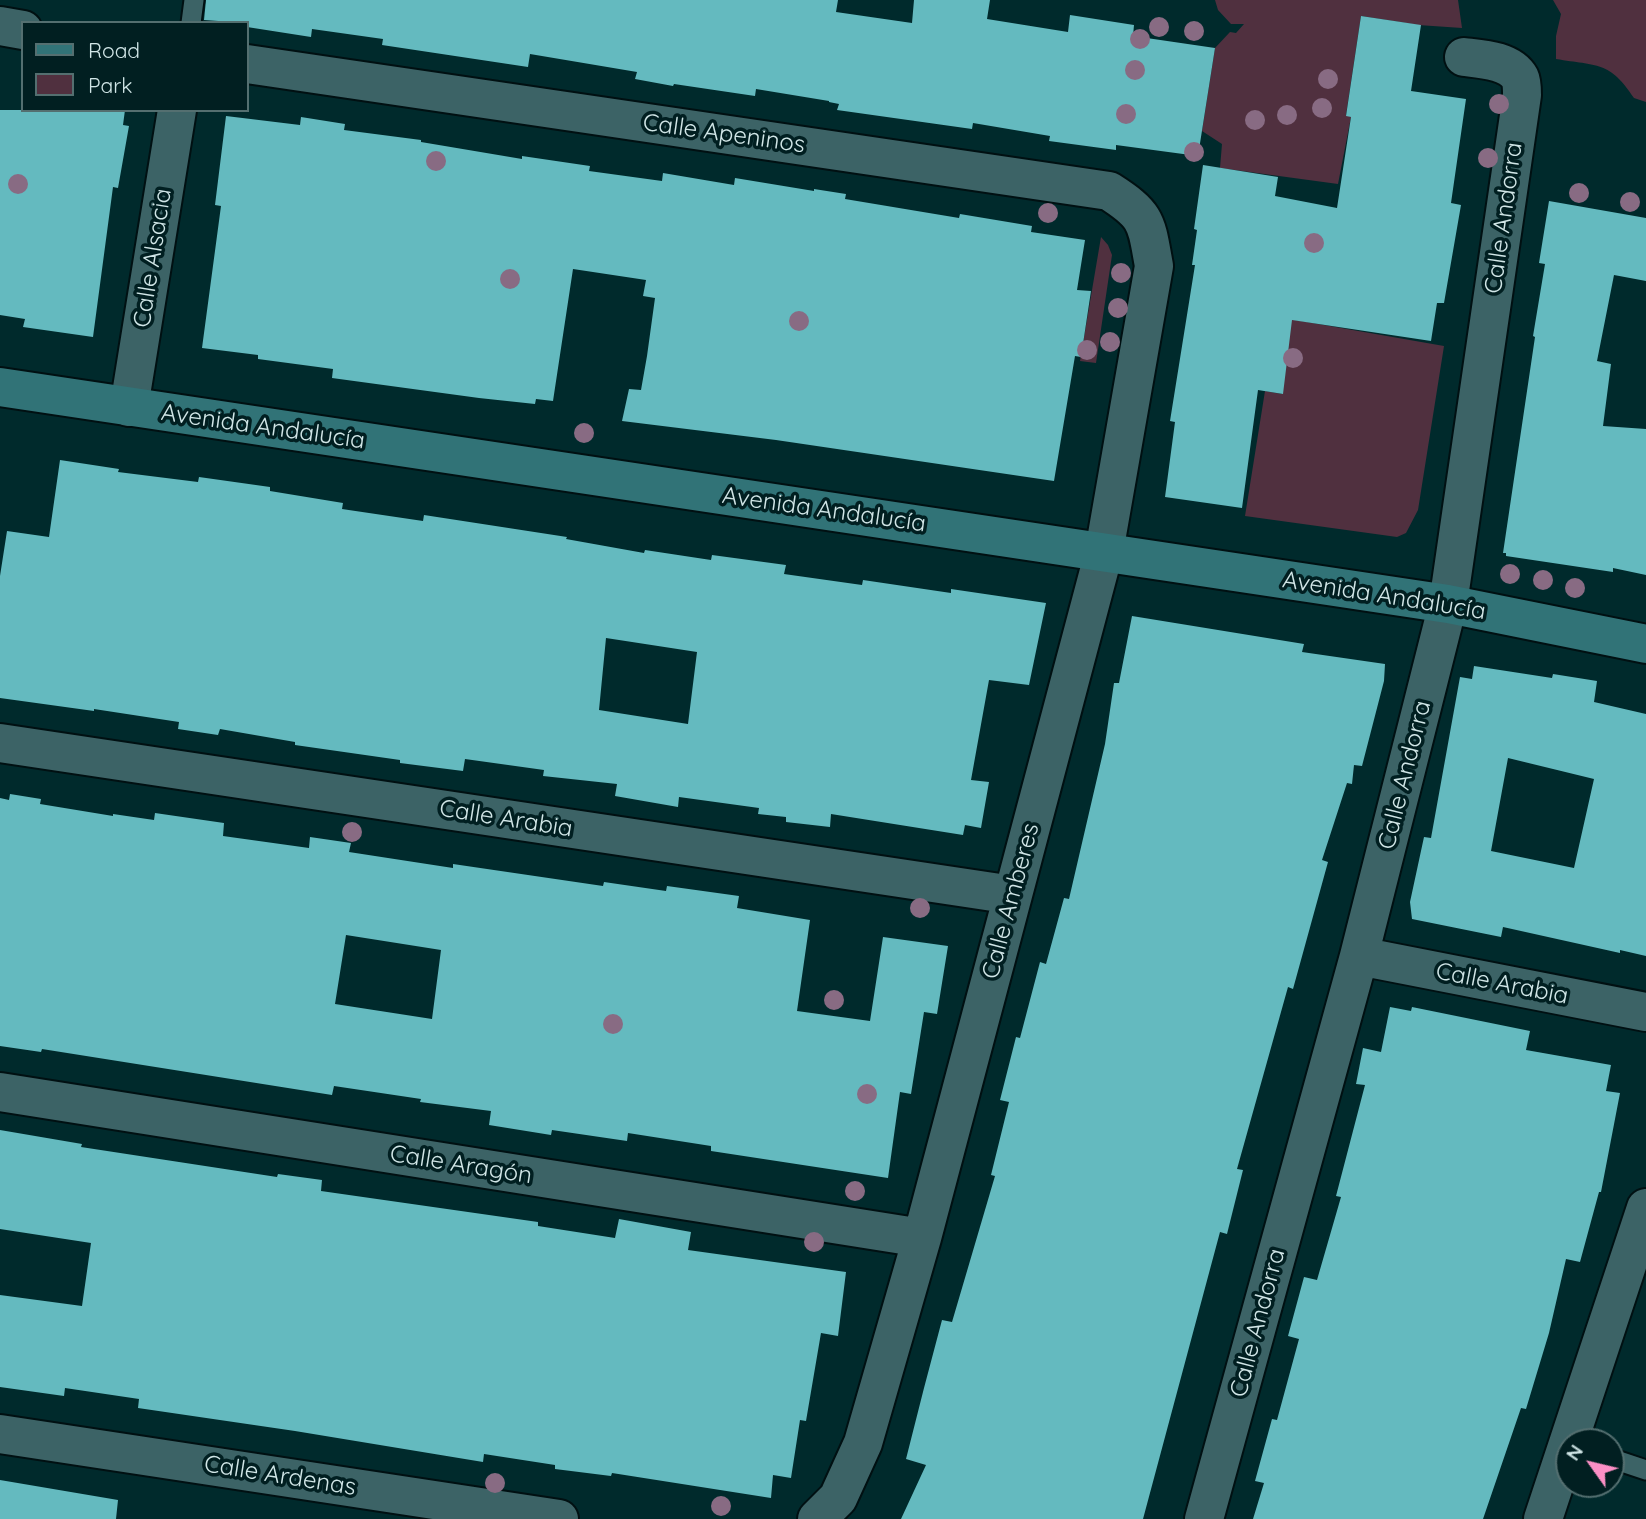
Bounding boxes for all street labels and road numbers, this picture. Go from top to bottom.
street label: Calle Apeninos [641,108,807,160]
street label: Calle Andorra [1479,141,1529,295]
street label: Calle Alsacia [128,186,178,330]
street label: Avenida Andalucía [159,398,367,456]
street label: Avenida Andalucía [720,481,928,539]
street label: Avenida Andalucía [1280,566,1488,626]
street label: Calle Andorra [1373,698,1437,852]
street label: Calle Arabia [437,794,575,844]
street label: Calle Amberes [976,820,1046,982]
street label: Calle Arabia [1433,957,1571,1011]
street label: Calle Aragón [388,1140,534,1190]
street label: Calle Andorra [1224,1246,1292,1400]
street label: Calle Ardenas [202,1450,358,1502]

